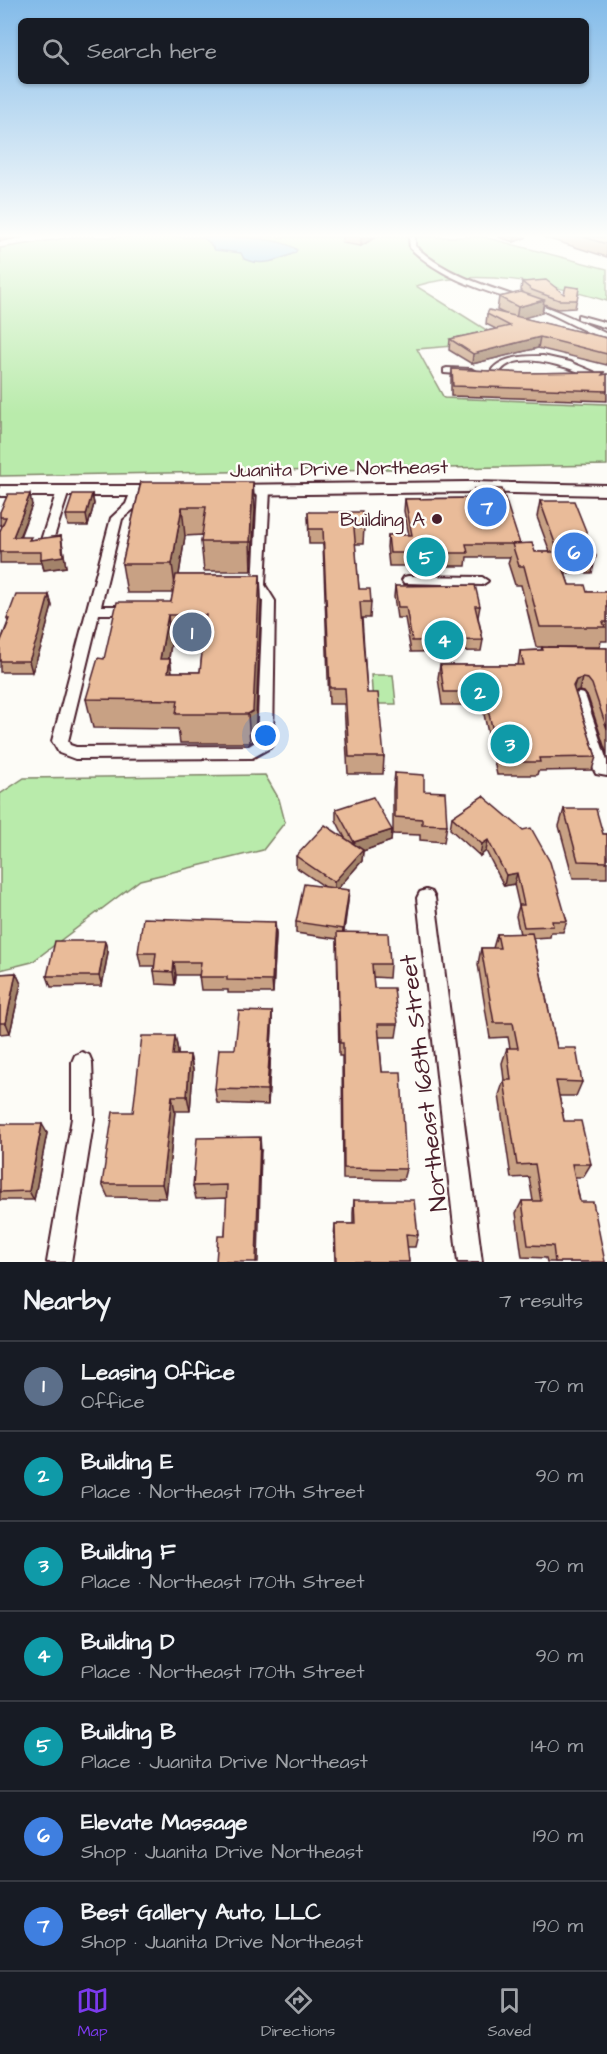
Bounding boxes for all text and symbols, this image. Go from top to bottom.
search box [18,18,589,84]
icon: search [39,35,72,68]
text: Search here [87,36,217,67]
street label: Juanita Drive Northeast [230,453,448,485]
pin: 7 [468,484,506,530]
place label: Building A [340,506,425,535]
marker: Building A [430,512,444,526]
pin: 6 [554,530,594,574]
pin: 5 [406,534,446,580]
pin: 1 [172,610,212,654]
pin: 4 [424,618,464,662]
pin: 2 [460,670,500,714]
your location [251,721,280,750]
pin: 3 [490,722,530,766]
street label: Northeast 168th Street [391,952,457,1213]
text: Nearby [24,1283,111,1319]
text: 7 results [499,1287,583,1315]
text: Leasing Office [81,1357,235,1388]
text: 1 [42,1372,45,1400]
text: 70 m [535,1372,583,1400]
text: Office [81,1388,145,1416]
text: Building E [81,1447,173,1478]
text: 2 [38,1462,49,1490]
text: 90 m [535,1462,583,1490]
text: Place · Northeast 170th Street [81,1478,365,1506]
text: Building F [81,1537,176,1568]
text: 3 [38,1552,49,1580]
text: 90 m [535,1552,583,1580]
text: Place · Northeast 170th Street [81,1568,365,1596]
text: Building D [81,1627,175,1658]
text: 4 [37,1642,50,1670]
text: 90 m [535,1642,583,1670]
text: Place · Northeast 170th Street [81,1658,365,1686]
text: Building B [81,1717,176,1748]
text: 5 [36,1732,51,1760]
text: 140 m [531,1732,583,1760]
text: Place · Juanita Drive Northeast [81,1748,368,1776]
text: Elevate Massage [81,1807,248,1838]
text: 6 [37,1822,50,1850]
text: 190 m [533,1822,583,1850]
text: Shop · Juanita Drive Northeast [81,1838,363,1866]
text: Best Gallery Auto, LLC [81,1897,321,1928]
text: 7 [37,1912,50,1940]
text: 190 m [533,1912,583,1940]
text: Shop · Juanita Drive Northeast [81,1928,363,1956]
tab: Map [76,1984,109,2042]
tab: Directions [261,1984,335,2042]
tab: Saved [487,1984,531,2042]

